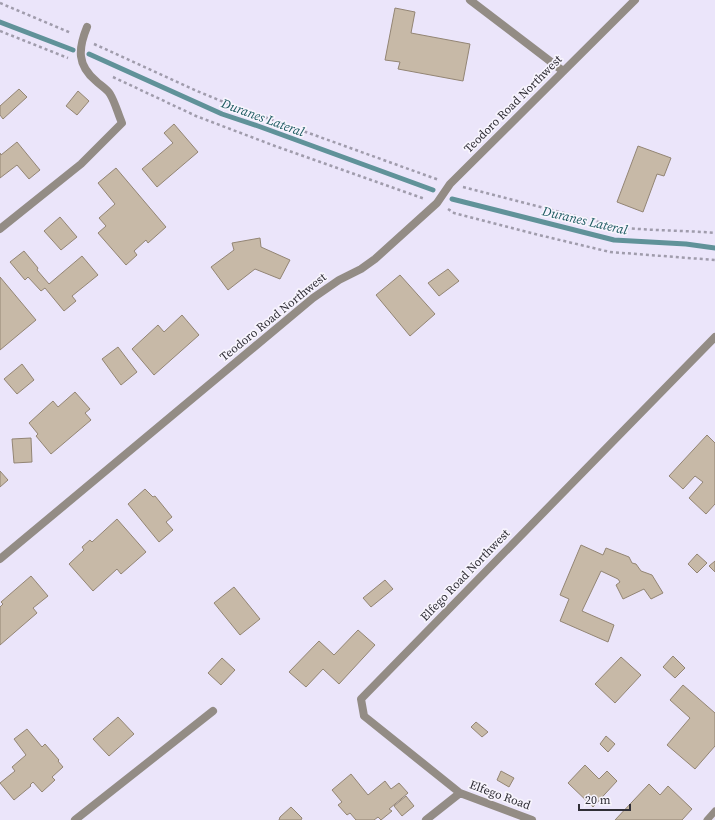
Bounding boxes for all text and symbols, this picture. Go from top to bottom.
street label: Teodoro Road Northwest [461,51,566,156]
water label: Duranes Lateral [218,94,307,140]
water label: Duranes Lateral [540,202,629,239]
street label: Teodoro Road Northwest [217,269,330,365]
street label: Elfego Road Northwest [417,526,513,624]
street label: Elfego Road [467,777,533,813]
scale bar [579,786,630,812]
text: 20 m [585,792,611,808]

